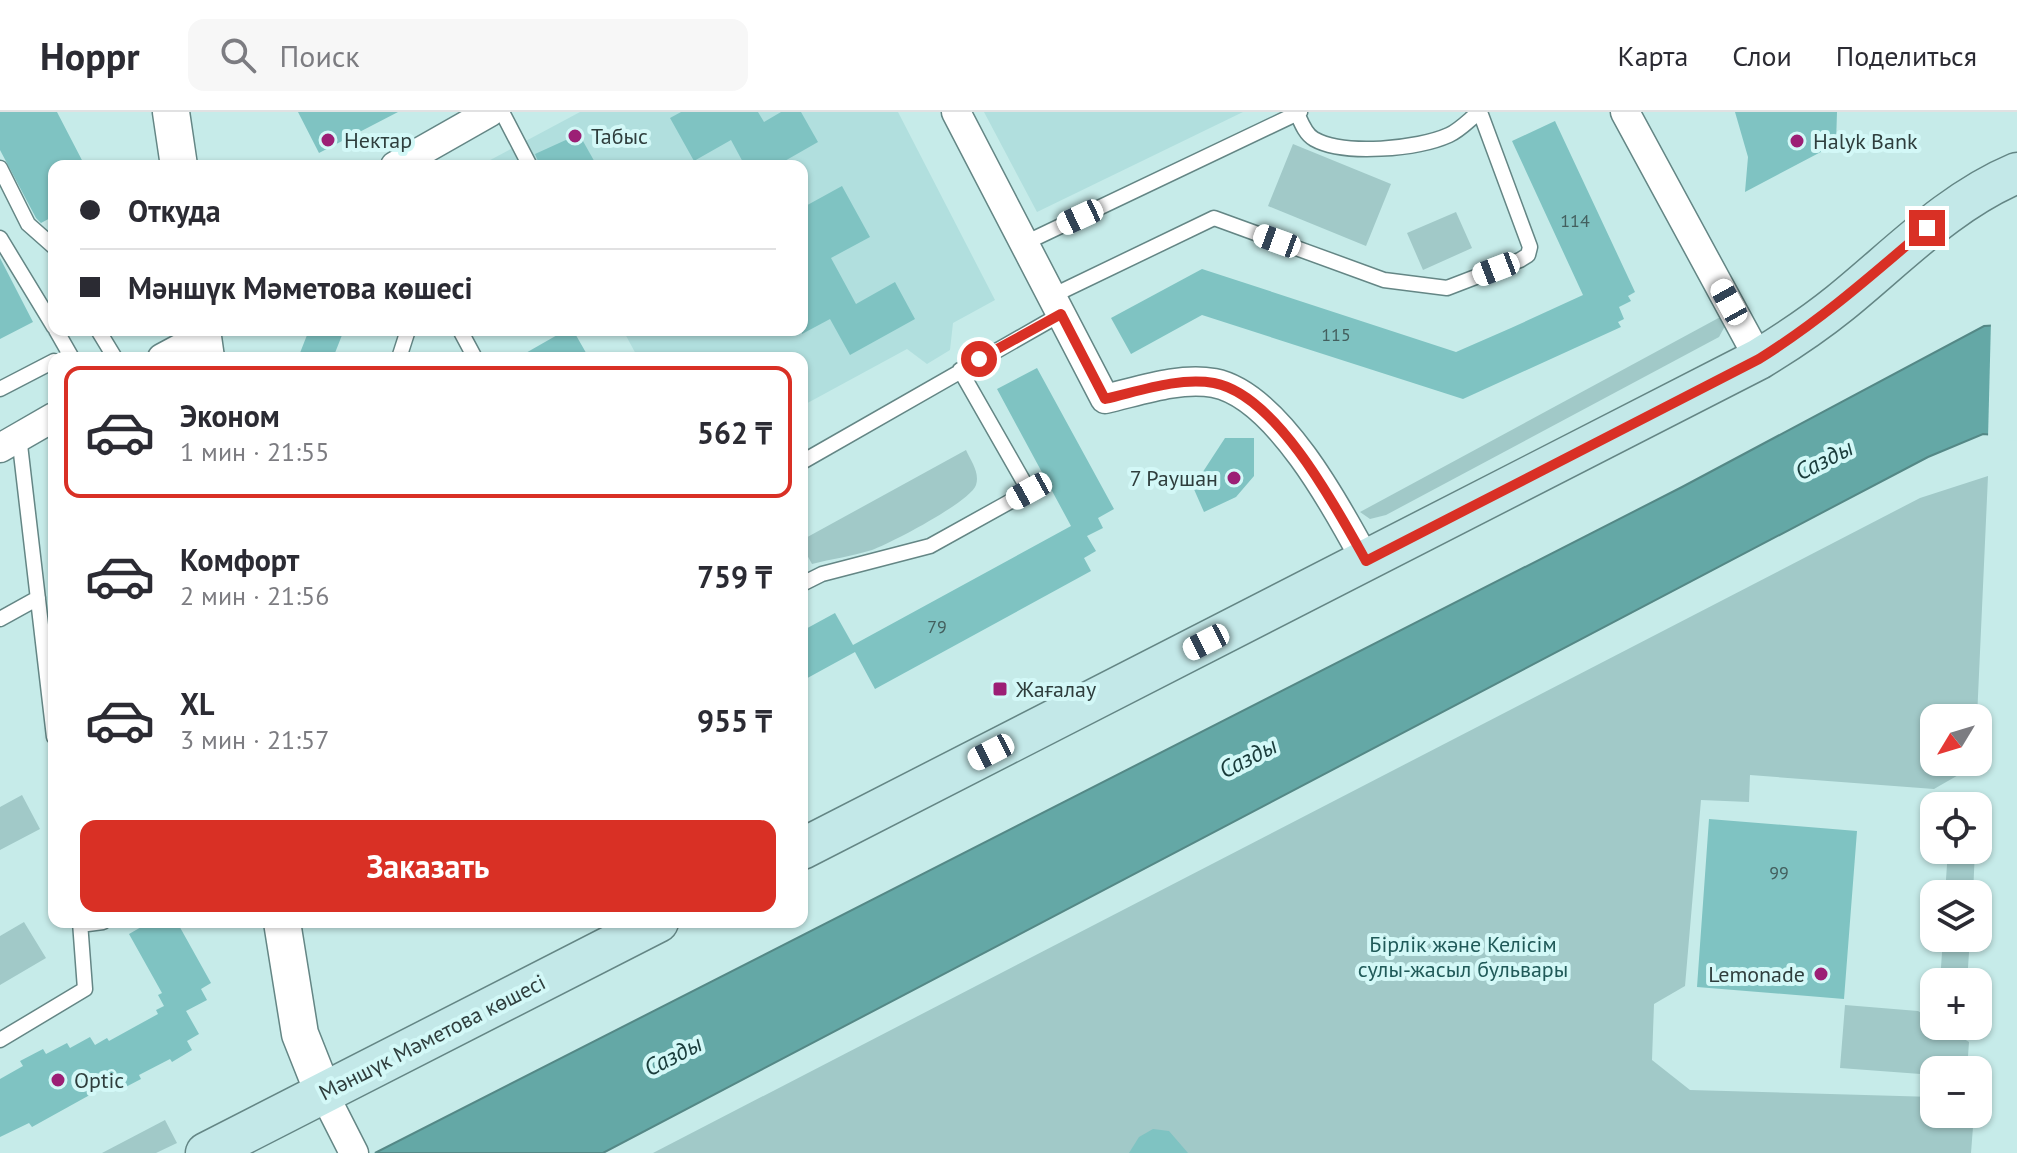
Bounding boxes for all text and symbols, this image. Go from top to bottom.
search box [188,19,748,91]
text: Hoppr [40,31,140,80]
icon: search [216,33,260,77]
text: Поиск [280,36,360,75]
text: Карта [1618,37,1688,74]
text: Слои [1732,37,1792,74]
text: Поделиться [1836,37,1977,74]
place label: Табыс [591,122,648,150]
place label: Нектар [344,126,412,154]
marker: Табыс [566,127,584,145]
place label: Halyk Bank [1813,127,1918,155]
marker: Нектар [319,131,337,149]
marker: Halyk Bank [1788,132,1806,150]
text: Откуда [128,191,221,230]
car [1053,196,1107,238]
house number: 114 [1560,209,1590,232]
route end [1909,210,1945,246]
car [1250,222,1304,260]
car [1469,249,1523,289]
text: Мәншүк Мәметова көшесі [128,268,473,307]
car [1707,275,1751,329]
house number: 115 [1321,323,1351,346]
route start [961,341,997,377]
icon: car [84,396,156,468]
text: Эконом [180,396,280,435]
text: 562 ₸ [697,413,772,452]
water label: Сазды [1790,432,1858,487]
text: 1 мин · 21:55 [180,435,329,468]
place label: 7 Раушан [1130,464,1218,492]
car [1002,469,1056,513]
marker: 7 Раушан [1225,469,1243,487]
icon: car [84,540,156,612]
text: Комфорт [180,540,299,579]
text: 759 ₸ [697,557,772,596]
text: 2 мин · 21:56 [180,579,329,612]
house number: 79 [927,615,947,638]
car [1179,620,1233,664]
place label: Жағалау [1015,675,1097,703]
marker: Жағалау [991,680,1009,698]
icon: car [84,684,156,756]
text: XL [180,684,214,723]
text: 955 ₸ [697,701,772,740]
north arrow [1920,704,1992,776]
map controls [1920,704,1992,1128]
text: 3 мин · 21:57 [180,723,329,756]
car [964,730,1018,774]
water label: Сазды [1214,730,1282,785]
button: locate [1920,792,1992,864]
button: Заказать [80,820,776,912]
house number: 99 [1769,861,1789,884]
button: layers [1920,880,1992,952]
park label: Бірлік және Келісім сулы-жасыл бульвары [1358,930,1568,983]
place label: Lemonade [1708,960,1805,988]
marker: Lemonade [1812,965,1830,983]
street label: Мәншүк Мәметова көшесі [314,968,550,1106]
button: + [1920,968,1992,1040]
water label: Сазды [639,1028,707,1083]
button: − [1920,1056,1992,1128]
place label: Optic [74,1066,124,1094]
marker: Optic [49,1071,67,1089]

